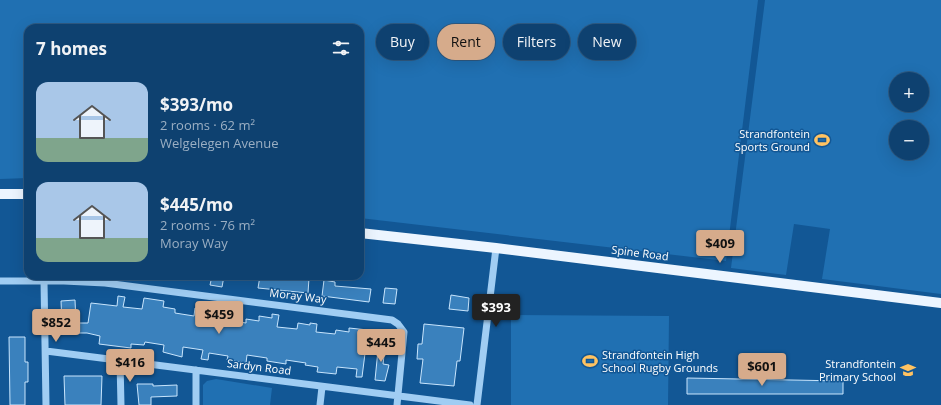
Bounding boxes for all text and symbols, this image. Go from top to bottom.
chip: Buy [376,24,429,60]
chip: Rent [437,24,495,60]
chip: Filters [503,24,570,60]
chip: New [578,24,636,60]
text: 7 homes [36,37,107,60]
icon: filters [330,37,352,59]
map controls [889,72,929,160]
button: + [889,72,929,112]
text: $393/mo [160,93,233,116]
icon: home [68,98,116,146]
text: 2 rooms · 62 m² [160,116,255,134]
button: − [889,120,929,160]
place label: Strandfontein Sports Ground [735,126,810,154]
sports icon: Strandfontein Sports Ground [813,131,831,149]
text: Welgelegen Avenue [160,134,279,152]
text: $445/mo [160,193,233,216]
icon: home [68,198,116,246]
text: 2 rooms · 76 m² [160,216,255,234]
pin: $409 [696,230,744,264]
text: Moray Way [160,234,228,252]
text: $409 [705,234,735,252]
street label: Spine Road [611,242,670,263]
street label: Moray Way [269,285,328,306]
pin: $393 [472,294,520,328]
text: $393 [481,298,511,316]
pin: $459 [195,301,243,335]
text: $459 [204,305,234,323]
pin: $852 [32,309,80,343]
text: $852 [41,313,71,331]
pin: $445 [357,329,405,363]
text: $445 [366,333,396,351]
place label: Strandfontein High School Rugby Grounds [602,347,718,375]
pin: $416 [106,349,154,383]
sports icon: Strandfontein High School Rugby Grounds [581,352,599,370]
text: $416 [115,353,145,371]
pin: $601 [738,353,786,387]
street label: Sardyn Road [226,355,292,378]
place label: Strandfontein Primary School [819,356,896,384]
text: $601 [747,357,777,375]
school or university icon: Strandfontein Primary School [899,361,917,379]

